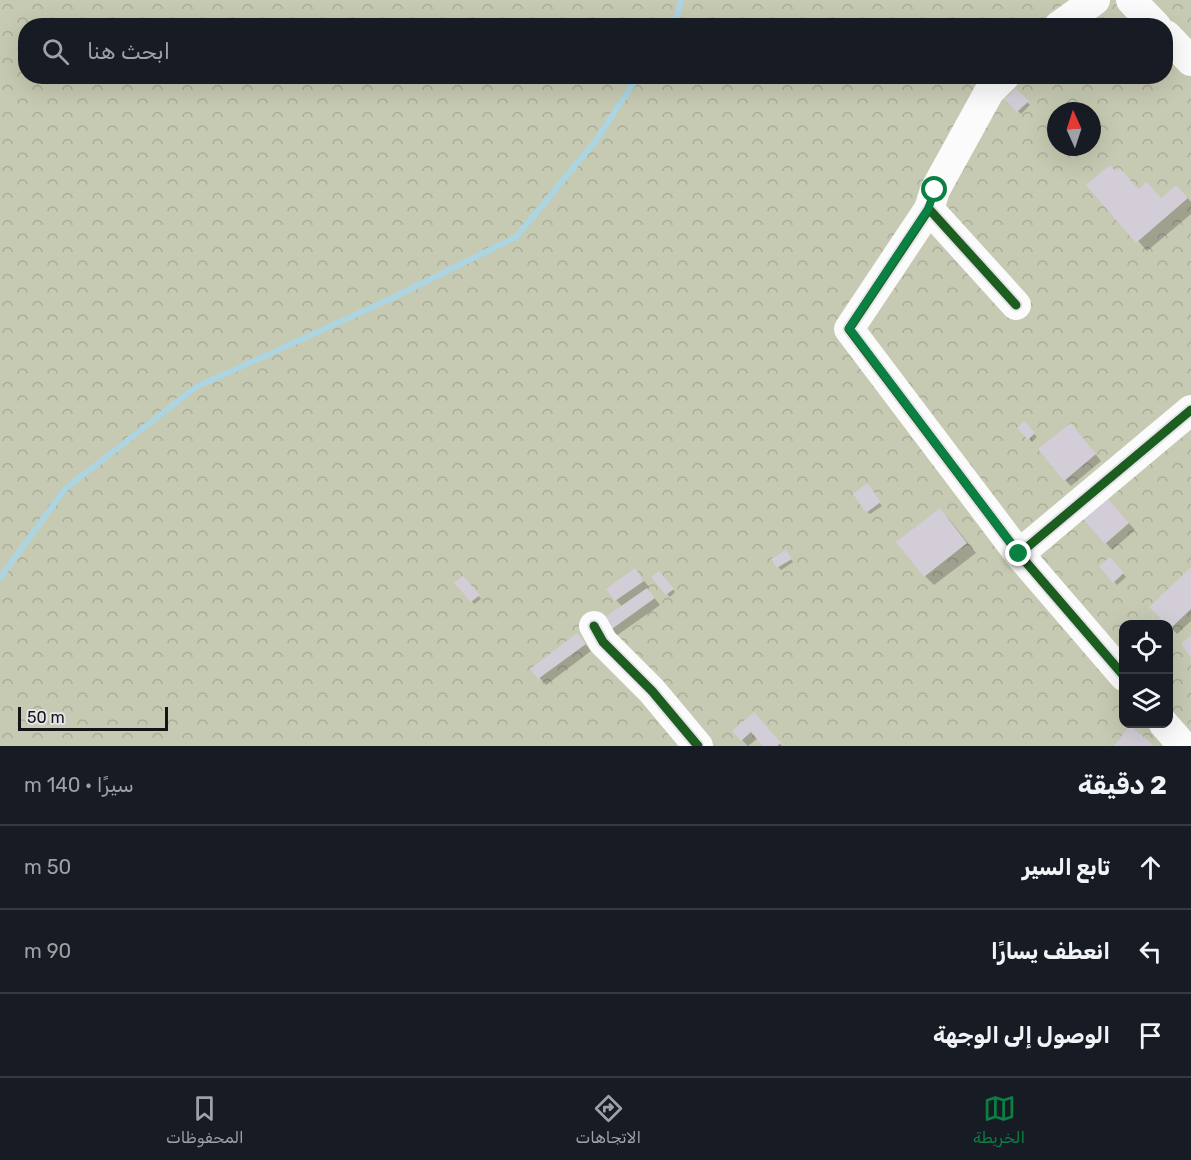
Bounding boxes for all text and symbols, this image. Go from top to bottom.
search box [18,18,1173,84]
icon: search [39,35,72,68]
text: ابحث هنا [87,38,170,65]
north arrow [1047,102,1101,156]
route start [921,176,947,202]
route end [1005,540,1031,566]
map controls [1119,620,1173,728]
button: locate [1119,620,1173,674]
button: layers [1119,674,1173,728]
scale bar [18,704,168,732]
text: 50 m [27,708,65,727]
text: 2 دقيقة [1078,770,1167,801]
text: سيرًا · 140 m [24,773,134,797]
icon: ahead [1134,851,1167,884]
text: تابع السير [1022,854,1110,881]
text: 50 m [24,855,71,879]
icon: left [1134,935,1167,968]
text: انعطف يسارًا [991,938,1110,965]
text: 90 m [24,939,71,963]
icon: arrive [1134,1019,1167,1052]
text: الوصول إلى الوجهة [933,1022,1110,1049]
tab: المحفوظات [166,1092,244,1147]
tab: الاتجاهات [576,1092,641,1147]
tab: الخريطة [973,1092,1025,1147]

